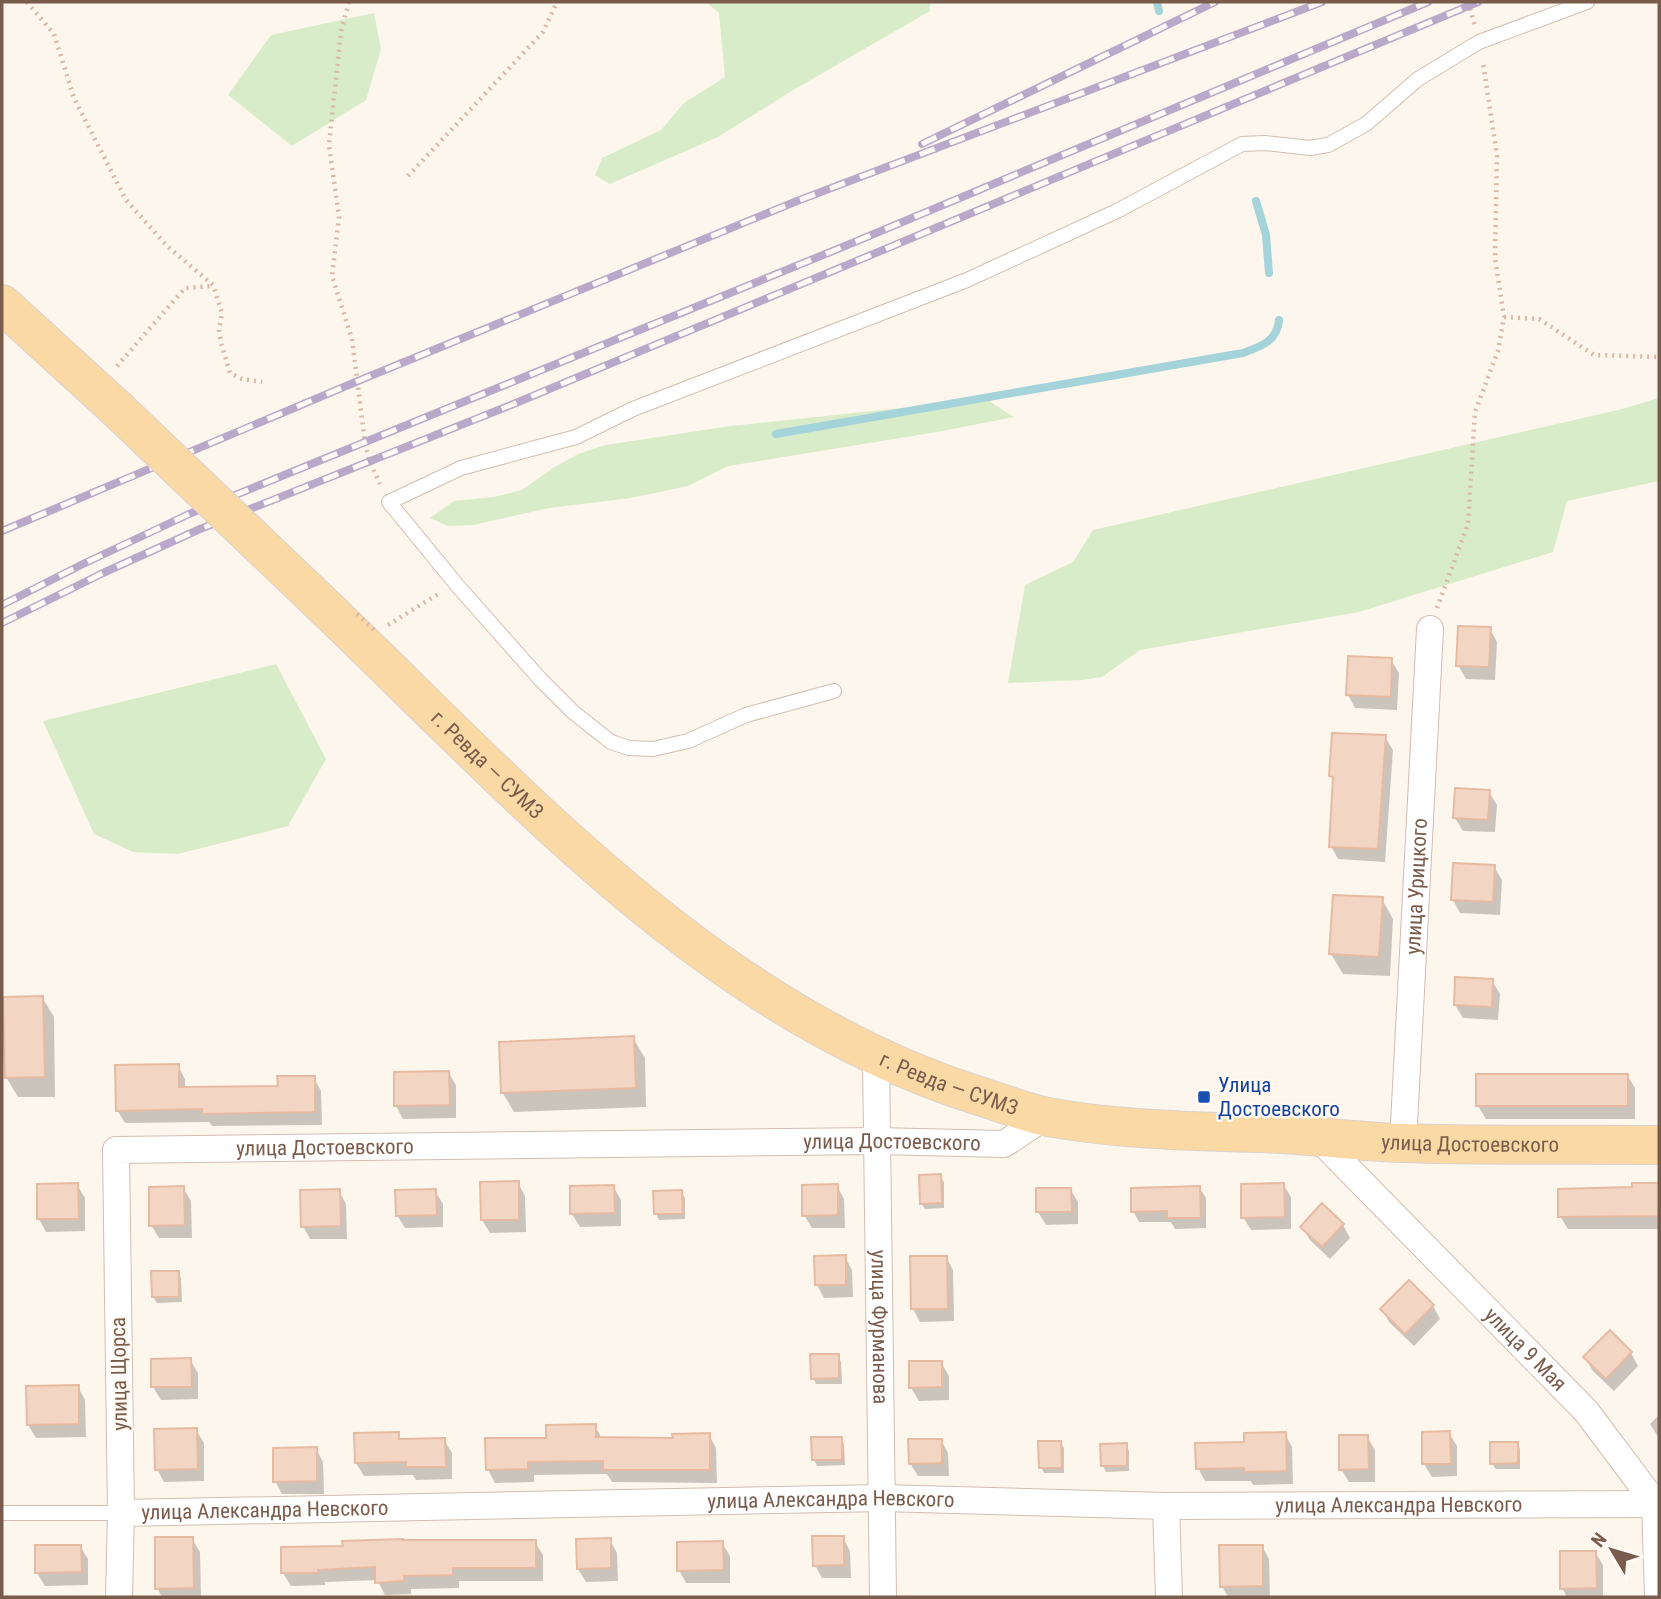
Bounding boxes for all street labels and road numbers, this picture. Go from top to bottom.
street label: г. Ревда — СУМЗ [426,706,548,824]
street label: улица Урицкого [1401,817,1432,955]
street label: г. Ревда — СУМЗ [876,1047,1021,1120]
street label: улица Достоевского [803,1129,981,1155]
street label: улица Достоевского [1381,1130,1559,1157]
street label: улица Достоевского [236,1134,414,1161]
street label: улица Фурманова [866,1250,893,1404]
street label: улица 9 Мая [1479,1303,1571,1396]
street label: улица Щорса [106,1317,132,1431]
street label: улица Александра Невского [707,1486,955,1513]
street label: улица Александра Невского [1275,1493,1522,1518]
street label: улица Александра Невского [141,1496,389,1525]

